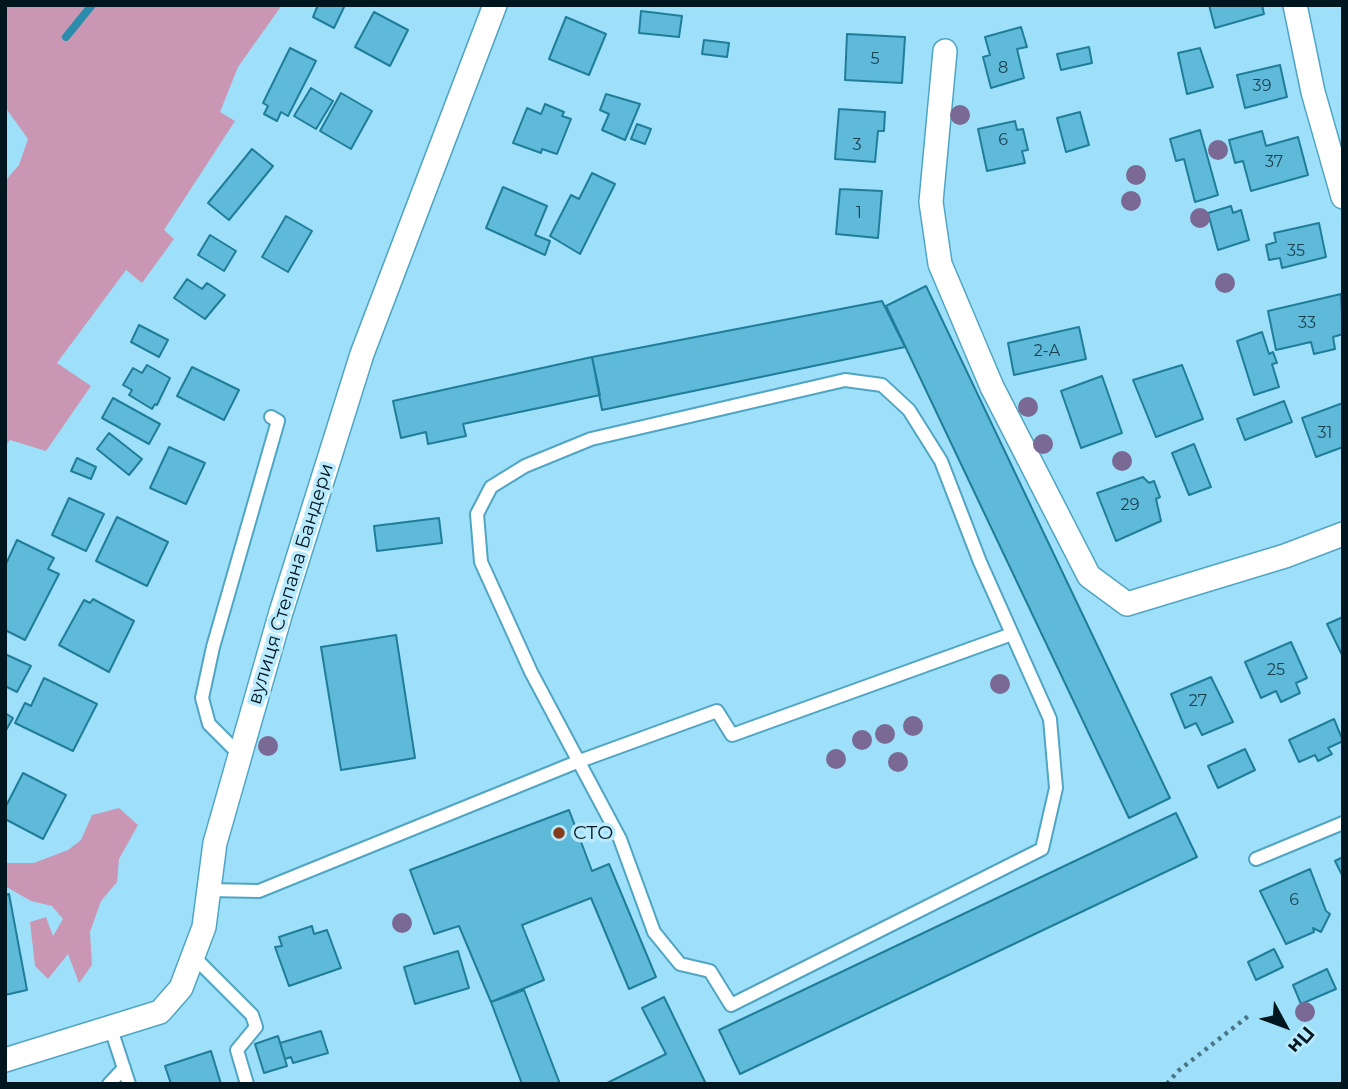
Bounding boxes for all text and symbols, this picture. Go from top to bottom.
house number: 5 [870,49,880,69]
house number: 8 [998,58,1008,78]
house number: 39 [1253,76,1271,96]
house number: 6 [998,130,1008,150]
house number: 3 [852,135,862,155]
house number: 37 [1265,152,1283,172]
house number: 1 [856,203,862,223]
house number: 35 [1287,241,1305,261]
house number: 33 [1298,313,1316,333]
house number: 2-А [1034,341,1060,361]
house number: 31 [1318,423,1332,443]
street label: вулиця Степана Бандери [243,461,339,707]
house number: 29 [1121,495,1139,515]
house number: 25 [1267,660,1285,680]
house number: 27 [1189,691,1207,711]
place label: СТО [573,822,613,844]
marker: СТО [551,825,567,841]
house number: 6 [1289,890,1299,910]
north arrow [1250,991,1320,1061]
text: Пн [1283,1022,1319,1058]

